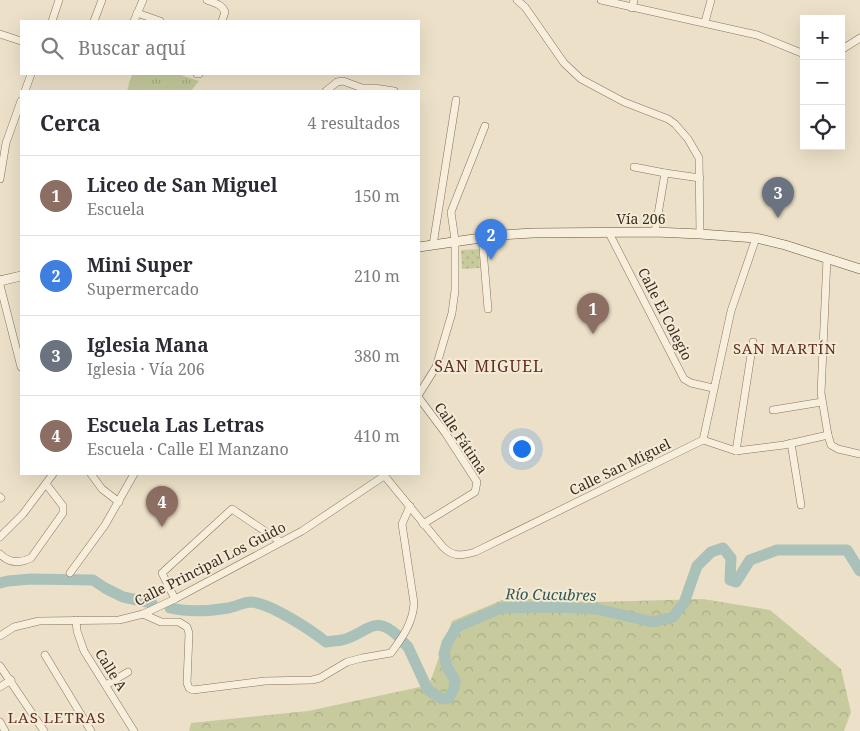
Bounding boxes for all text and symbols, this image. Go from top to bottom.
map controls [800,15,845,150]
button: + [800,15,845,60]
search box [20,20,420,75]
icon: search [38,34,66,62]
text: Buscar aquí [78,35,186,61]
button: − [800,60,845,105]
button: locate [800,105,845,150]
text: Cerca [40,109,101,137]
text: 4 resultados [308,112,400,134]
text: Liceo de San Miguel [87,172,277,198]
pin: 3 [762,177,794,218]
text: 1 [51,185,61,207]
text: 150 m [354,185,400,207]
text: Escuela [87,198,145,220]
street label: Vía 206 [617,209,666,228]
pin: 2 [475,219,507,260]
text: Mini Super [87,252,193,278]
street label: Calle El Colegio [634,264,697,363]
text: 2 [51,265,61,287]
text: 210 m [354,265,400,287]
text: Supermercado [87,278,199,300]
pin: 1 [577,293,609,334]
text: Iglesia Mana [87,332,209,358]
district label: SAN MARTÍN [733,338,837,358]
text: 3 [51,345,61,367]
text: 380 m [354,345,400,367]
district label: SAN MIGUEL [434,355,544,377]
text: Iglesia · Vía 206 [87,358,205,380]
street label: Calle Fátima [431,398,492,477]
text: Escuela Las Letras [87,412,264,438]
text: 4 [51,425,61,447]
text: 410 m [354,425,400,447]
street label: Calle San Miguel [566,434,674,499]
your location [509,436,535,462]
text: Escuela · Calle El Manzano [87,438,289,460]
pin: 4 [146,486,178,527]
street label: Calle Principal Los Guido [131,517,289,610]
water label: Río Cucubres [504,583,597,605]
street label: Calle A [91,645,132,694]
district label: LAS LETRAS [8,707,106,727]

